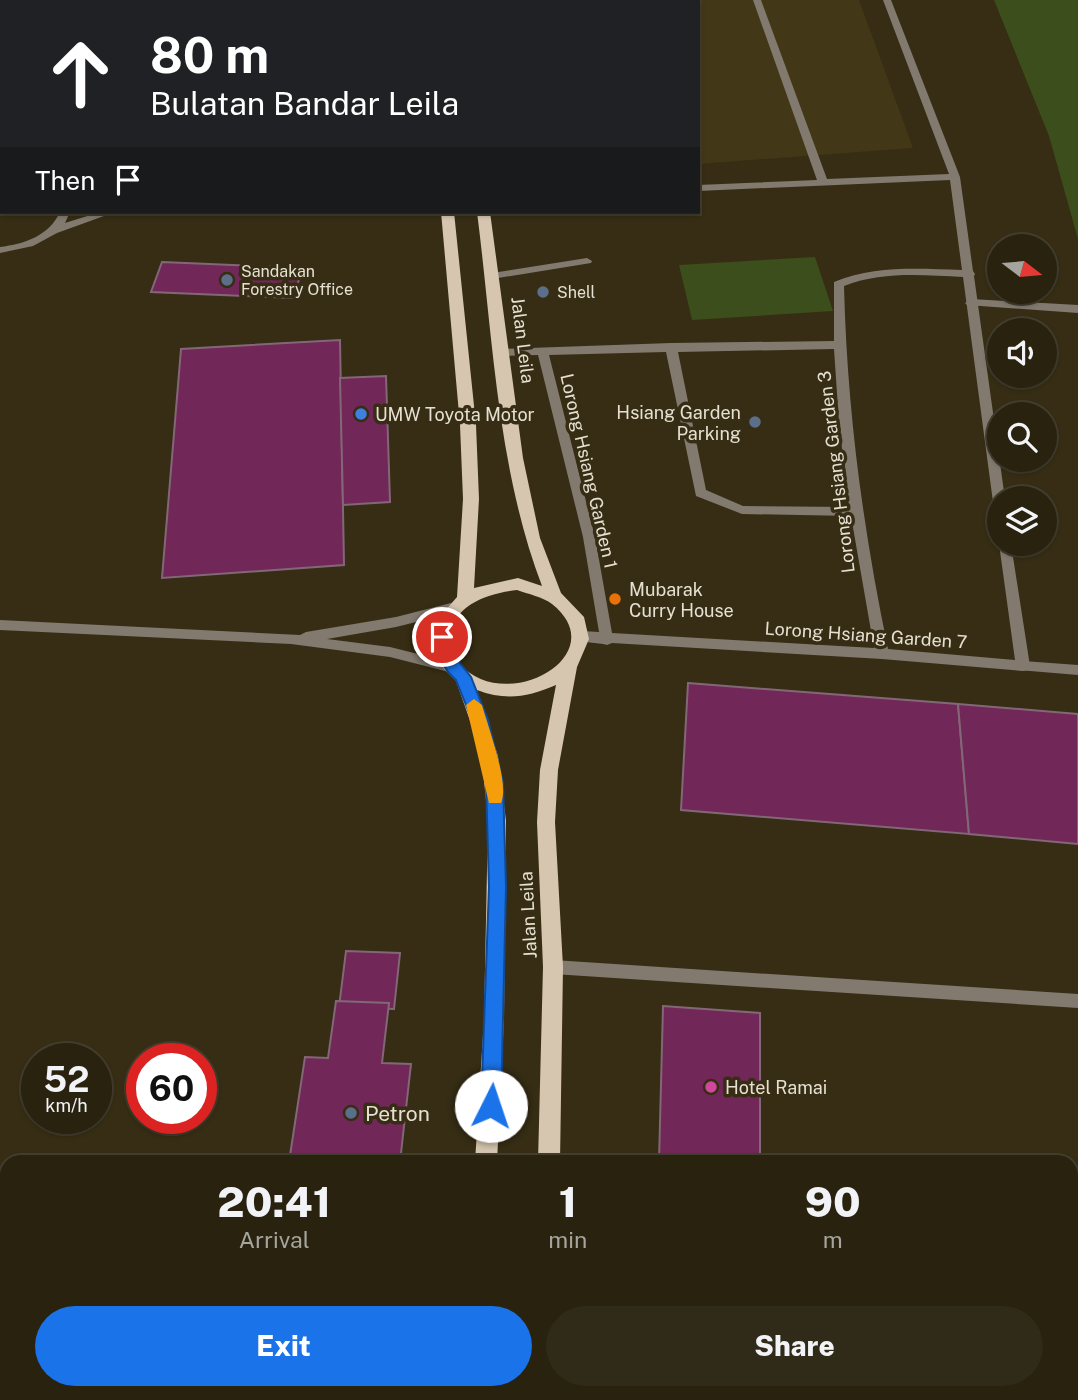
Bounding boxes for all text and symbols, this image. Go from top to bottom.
text: 80 m [150,26,269,84]
icon: ahead [35,28,126,119]
text: Bulatan Bandar Leila [150,85,459,122]
icon: arrive [109,161,147,199]
text: Then [35,165,95,196]
north arrow [987,234,1057,304]
map controls [987,234,1057,556]
place label: Sandakan Forestry Office [241,262,353,299]
marker: Sandakan Forestry Office [219,272,235,288]
place label: Shell [557,283,596,302]
marker: Shell [535,284,551,300]
street label: Jalan Leila [507,295,539,385]
button: sound [987,318,1057,388]
street label: Lorong Hsiang Garden 3 [813,370,859,574]
street label: Lorong Hsiang Garden 1 [556,371,622,571]
place label: Hsiang Garden Parking [616,402,741,444]
button: search [987,402,1057,472]
place label: UMW Toyota Motor [375,404,535,425]
marker: UMW Toyota Motor [353,406,369,422]
marker: Hsiang Garden Parking [747,414,763,430]
button: layers [987,486,1057,556]
place label: Mubarak Curry House [629,579,734,621]
marker: Mubarak Curry House [607,591,623,607]
pin [412,607,472,667]
street label: Lorong Hsiang Garden 7 [764,617,968,653]
icon: arrive [423,618,461,656]
street label: Jalan Leila [515,871,541,959]
speed limit sign: 60 [126,1043,217,1134]
text: 52 [44,1059,89,1100]
position arrow [454,1069,528,1143]
place label: Hotel Ramai [725,1077,827,1098]
marker: Hotel Ramai [703,1079,719,1095]
text: km/h [45,1095,88,1116]
place label: Petron [365,1101,430,1126]
marker: Petron [343,1105,359,1121]
text: 20:41 [217,1177,331,1226]
text: 1 [559,1177,577,1226]
text: 90 [805,1177,861,1226]
text: Arrival [239,1226,310,1253]
text: min [548,1226,587,1253]
text: m [823,1226,843,1253]
button: Exit [35,1306,532,1386]
button: Share [546,1306,1043,1386]

